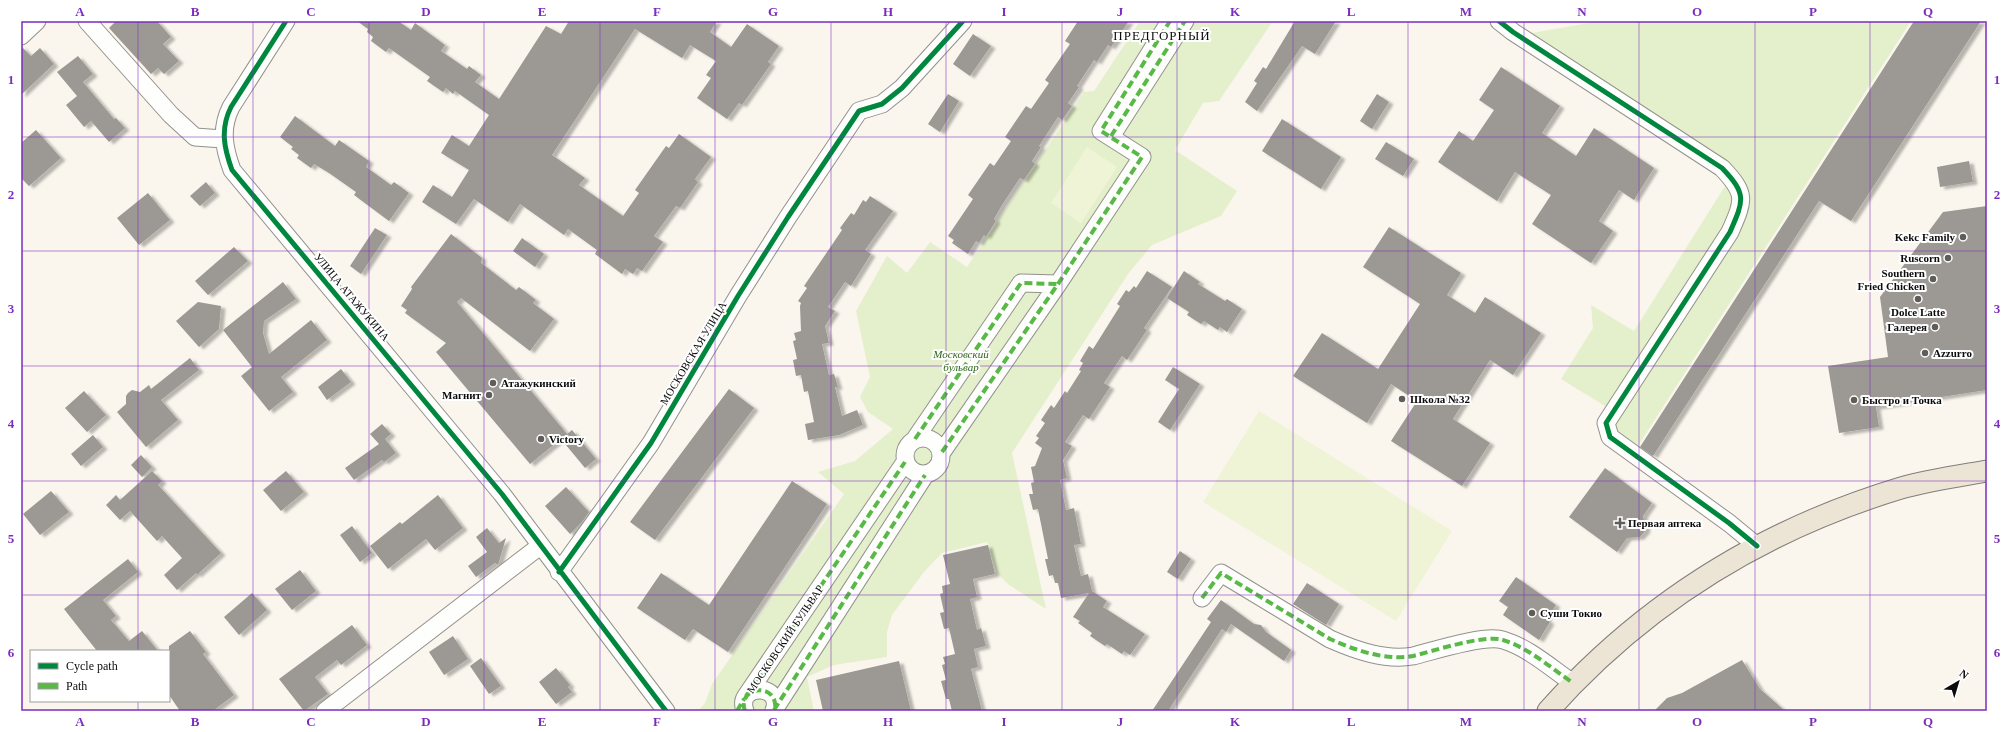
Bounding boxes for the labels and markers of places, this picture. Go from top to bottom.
place label: Kekc Family [1895,231,1955,243]
marker: Kekc Family [1958,232,1968,242]
place label: Ruscorn [1900,252,1940,264]
marker: Ruscorn [1943,253,1953,263]
place label: Southern Fried Chicken [1857,267,1925,292]
marker: Southern Fried Chicken [1928,274,1938,284]
marker: Dolce Latte [1913,294,1923,304]
place label: Dolce Latte [1891,306,1945,318]
place label: Галерея [1887,321,1927,333]
marker: Галерея [1930,322,1940,332]
place label: Azzurro [1933,347,1972,359]
marker: Azzurro [1920,348,1930,358]
place label: Атажукинский [501,377,576,389]
marker: Атажукинский [488,378,498,388]
place label: Магнит [442,389,482,401]
marker: Магнит [484,390,494,400]
place label: Школа №32 [1410,393,1471,405]
marker: Школа №32 [1397,394,1407,404]
place label: Быстро и Точка [1862,394,1942,406]
marker: Быстро и Точка [1849,395,1859,405]
place label: Victory [549,433,585,445]
marker: Victory [536,434,546,444]
place label: Первая аптека [1628,517,1702,529]
marker: Первая аптека [1615,518,1625,528]
place label: Суши Токио [1540,607,1603,619]
marker: Суши Токио [1527,608,1537,618]

